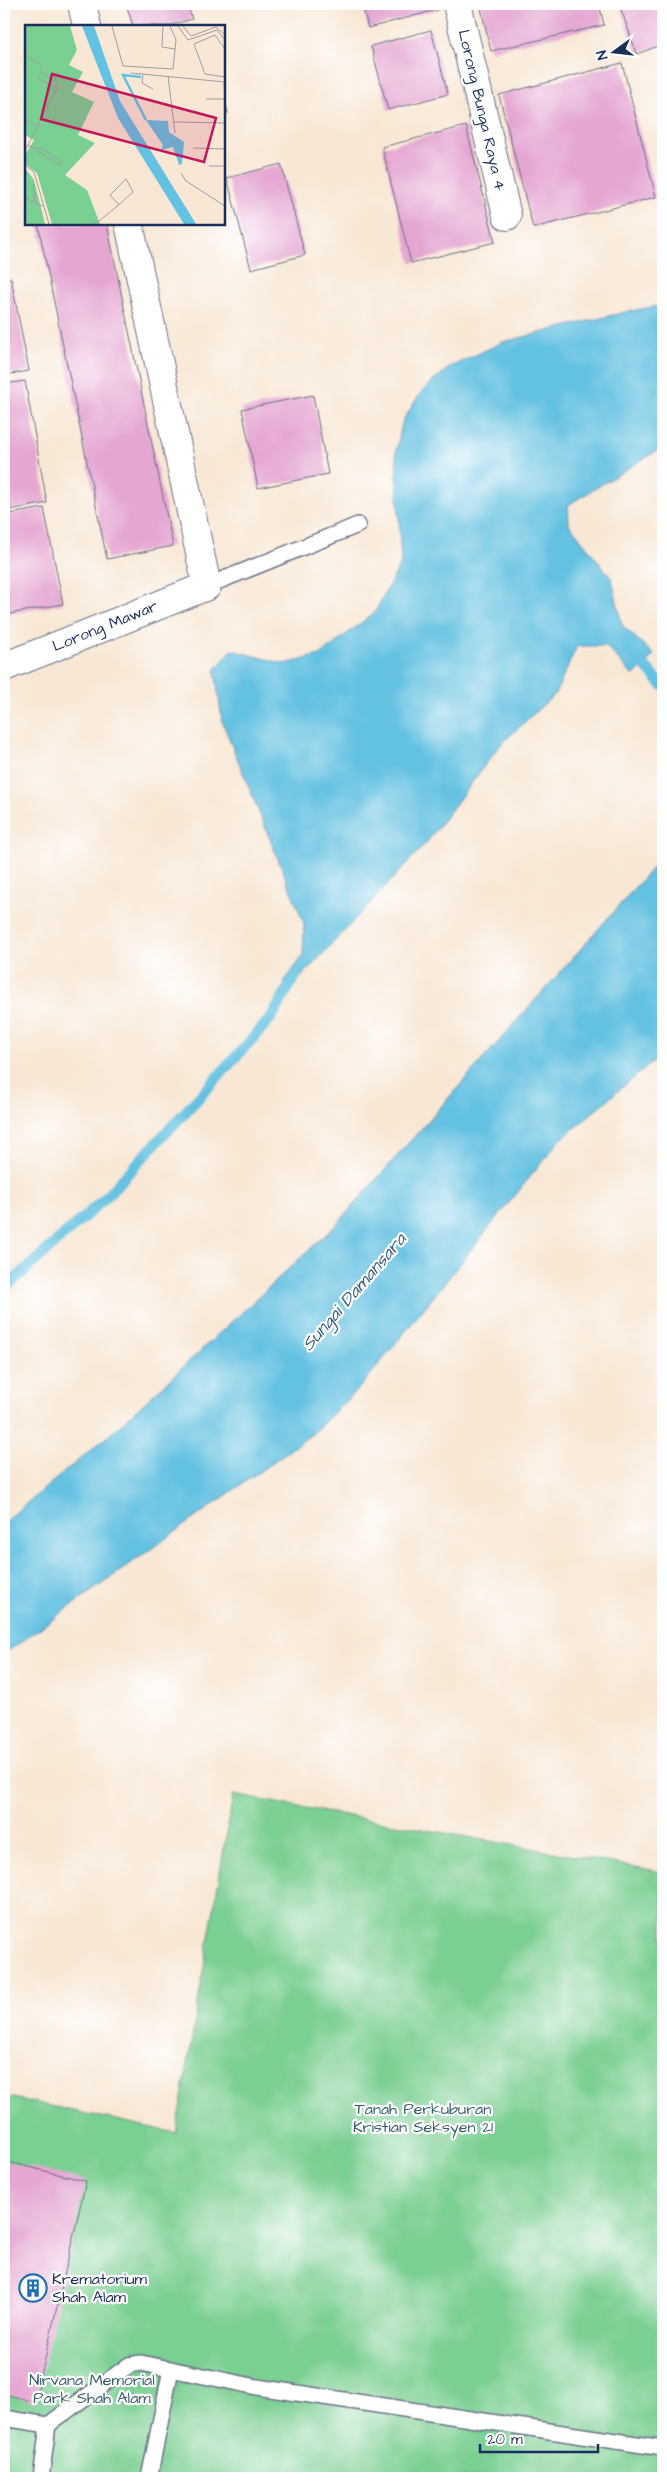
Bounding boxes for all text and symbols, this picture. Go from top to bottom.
inset map [25,25,225,225]
street label: Lorong Bunga Raya 4 [452,27,511,193]
north arrow [590,28,640,78]
text: N [592,48,613,62]
street label: Lorong Mawar [49,595,162,658]
water label: Sungai Damansara [296,1227,413,1357]
park label: Tanah Perkuburan Kristian Seksyen 21 [353,2098,493,2139]
place label: Krematorium Shah Alam [52,2268,148,2308]
building icon: Krematorium Shah Alam [18,2273,48,2303]
park label: Nirvana Memorial Park Shah Alam [29,2369,155,2409]
scale bar [480,2422,597,2454]
text: 20 m [487,2429,523,2450]

